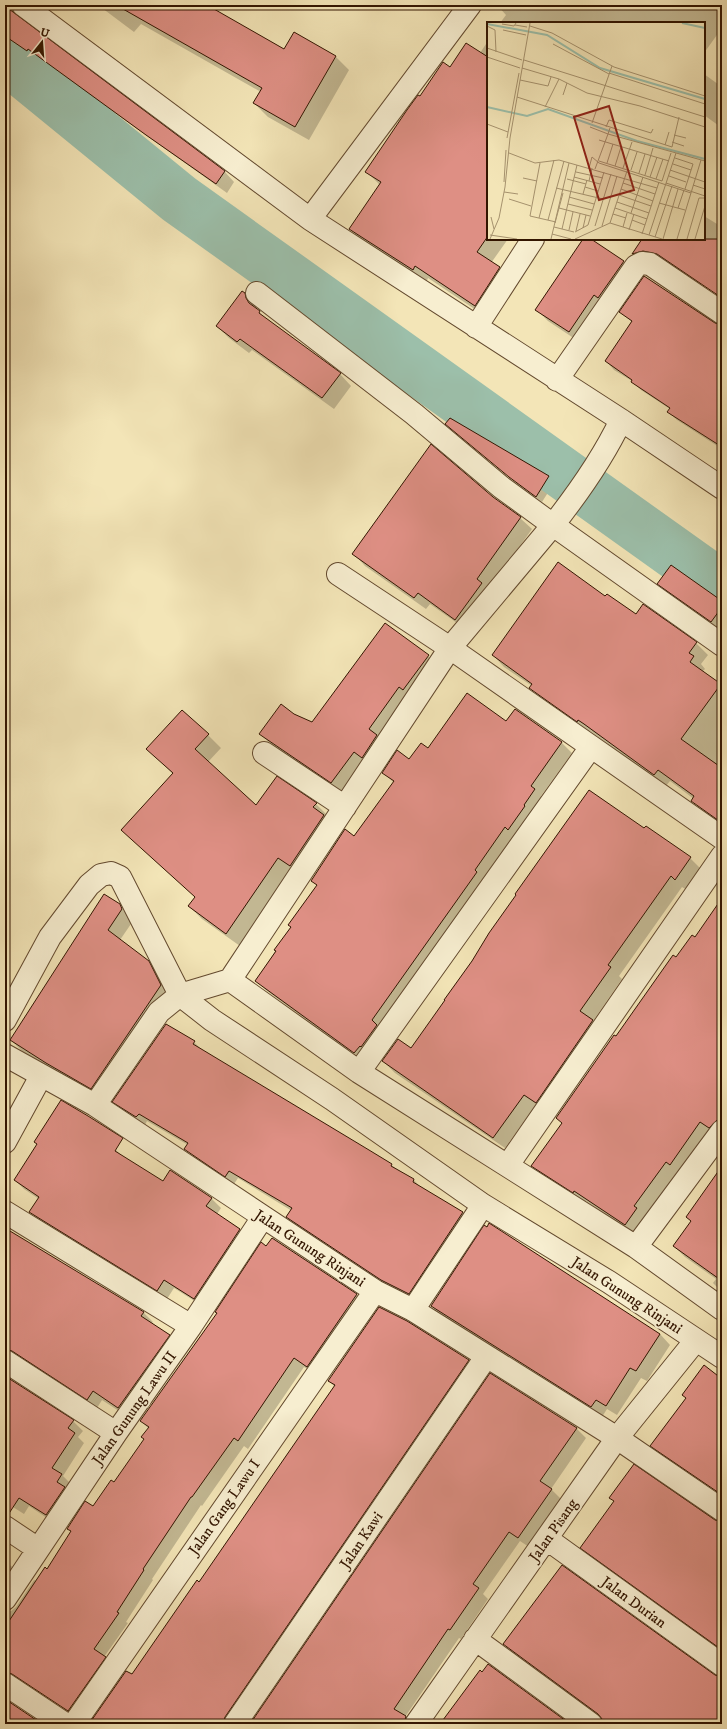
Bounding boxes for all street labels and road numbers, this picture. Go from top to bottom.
street label: Jalan Gunung Rinjani [249,1204,369,1291]
street label: Jalan Gunung Rinjani [566,1251,686,1338]
street label: Jalan Gunung Lawu II [87,1348,181,1471]
street label: Jalan Gang Lawu I [183,1456,264,1560]
street label: Jalan Pisang [524,1494,583,1567]
street label: Jalan Kawi [334,1508,387,1574]
street label: Jalan Durian [596,1571,670,1633]

